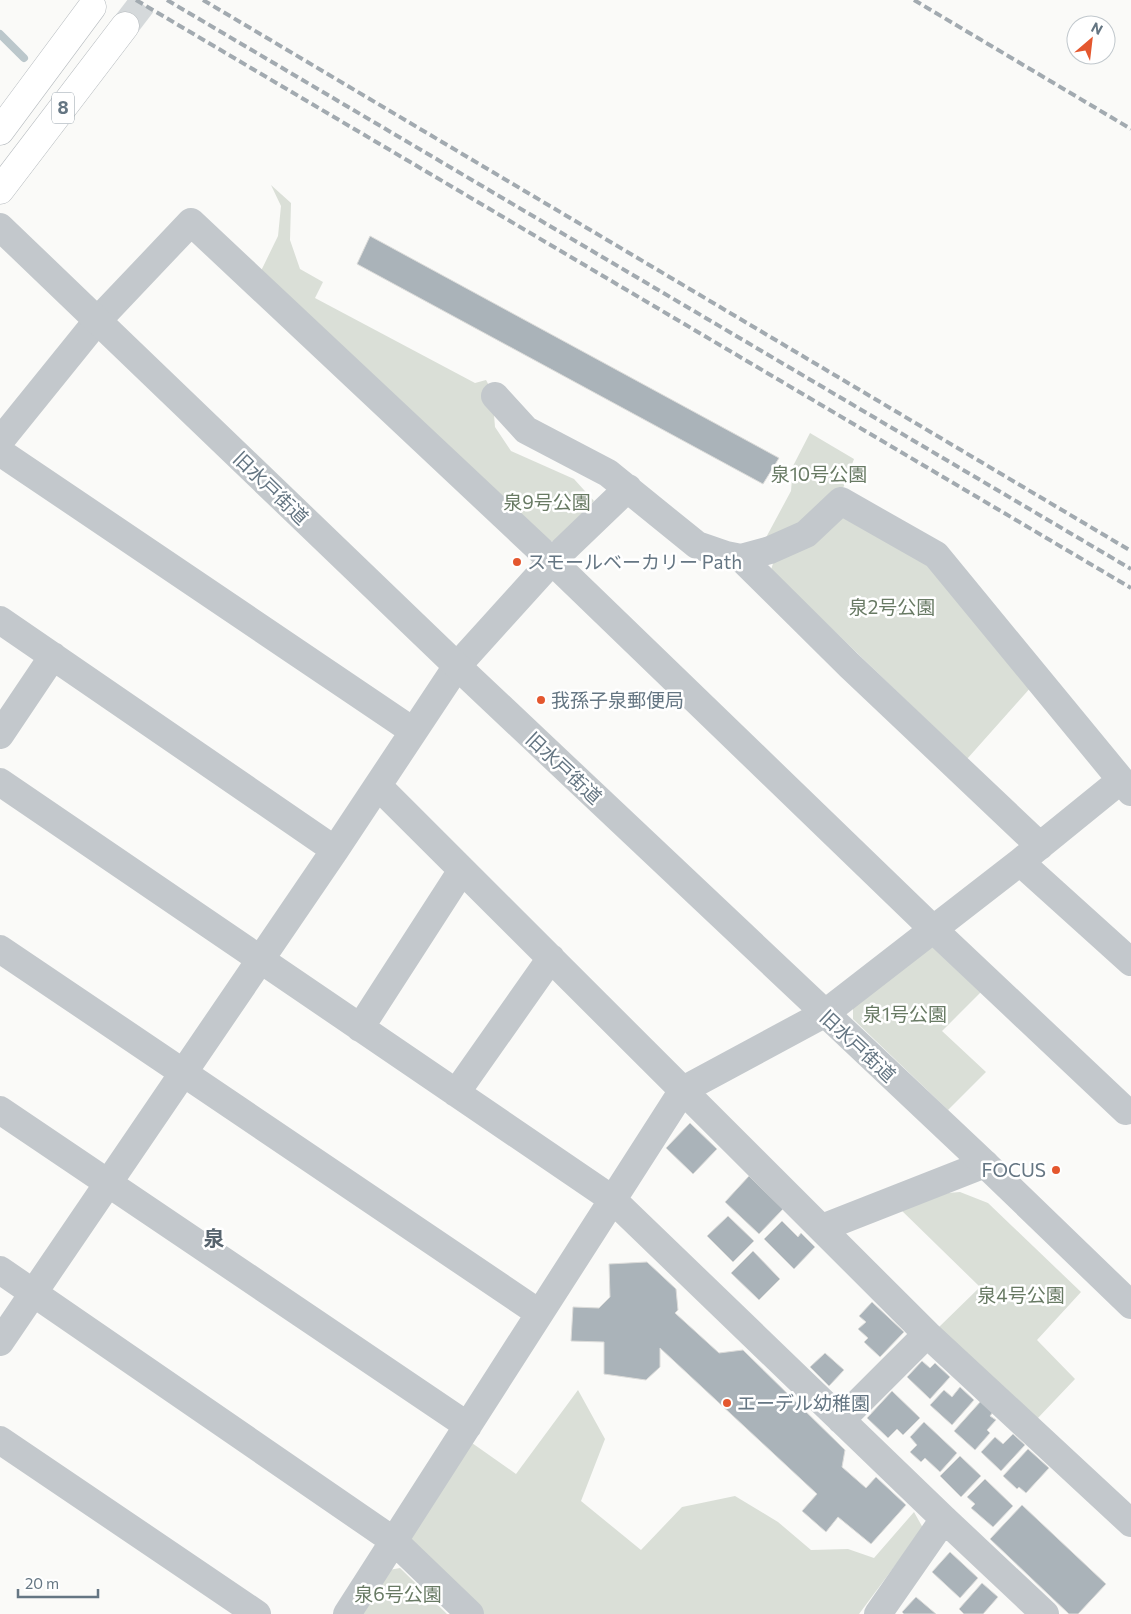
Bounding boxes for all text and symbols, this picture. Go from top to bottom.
north arrow [1066,15,1116,65]
text: N [1089,18,1106,38]
road number: 8 [52,92,74,124]
street label: 旧水戸街道 [229,446,314,529]
park label: 泉10号公園 [771,462,867,485]
park label: 泉9号公園 [503,490,591,513]
place label: スモールベーカリー Path [527,550,742,573]
marker: スモールベーカリー Path [511,556,523,568]
park label: 泉2号公園 [849,595,935,618]
place label: 我孫子泉郵便局 [551,688,684,711]
marker: 我孫子泉郵便局 [535,694,547,706]
street label: 旧水戸街道 [522,727,607,808]
park label: 泉1号公園 [863,1002,947,1025]
street label: 旧水戸街道 [816,1005,901,1086]
place label: FOCUS [982,1158,1046,1181]
marker: FOCUS [1050,1164,1062,1176]
district label: 泉 [204,1225,225,1250]
park label: 泉4号公園 [977,1283,1065,1306]
place label: エーデル幼稚園 [737,1391,870,1414]
marker: エーデル幼稚園 [721,1397,733,1409]
scale bar [18,1566,98,1598]
text: 20 m [25,1574,59,1592]
park label: 泉6号公園 [354,1582,442,1605]

